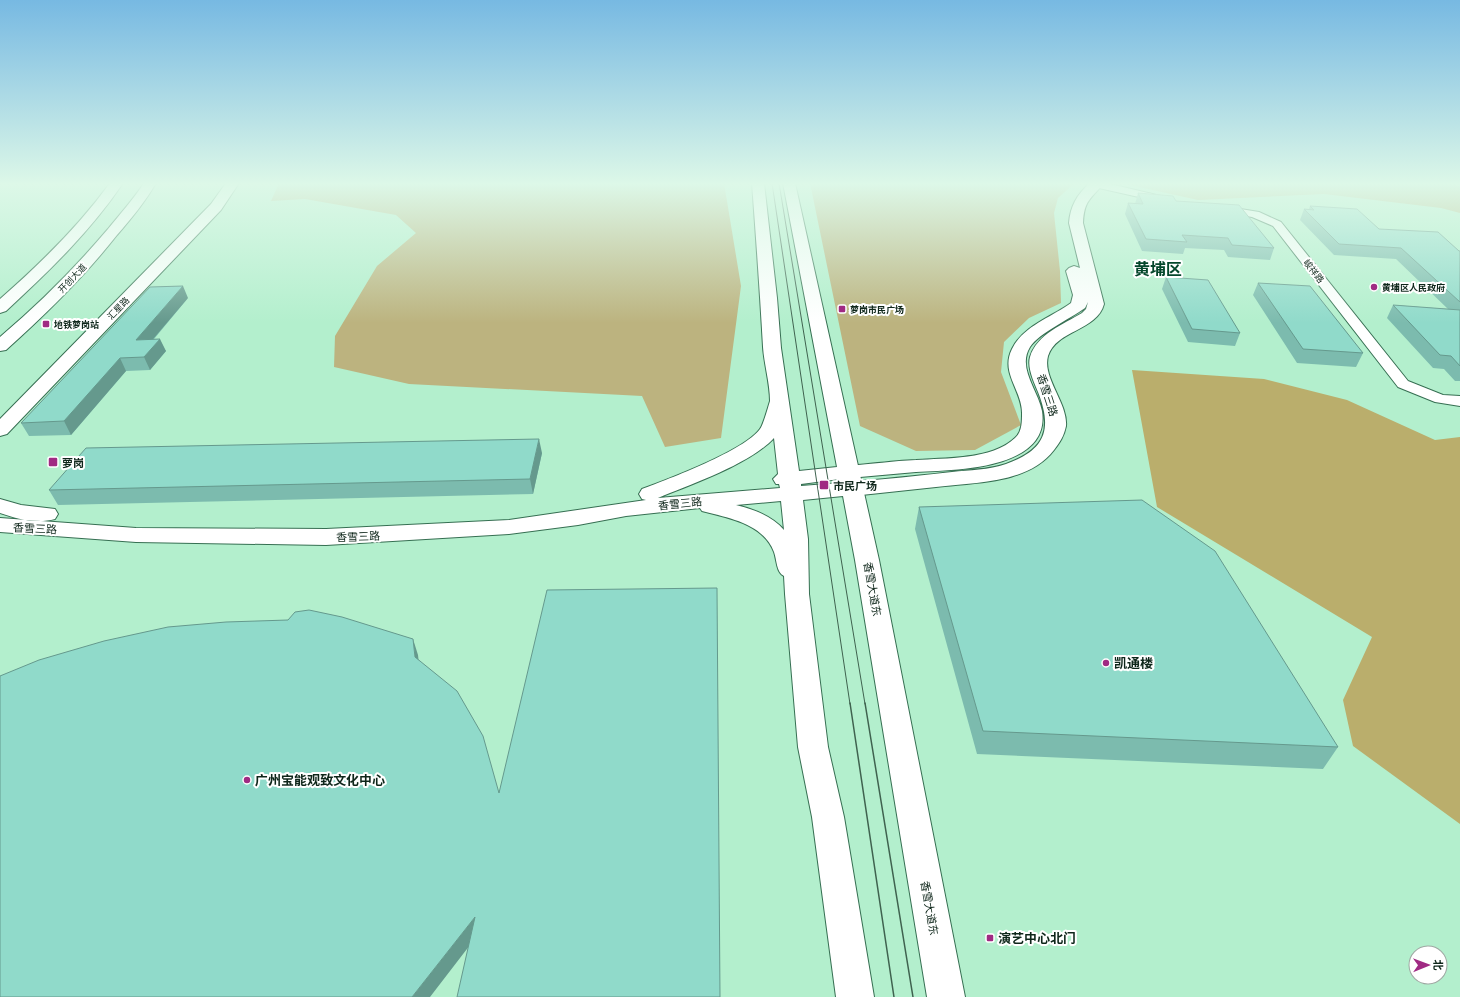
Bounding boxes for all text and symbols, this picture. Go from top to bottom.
street label: 峻祥路 [1301,256,1327,286]
district label: 黄埔区 [1134,258,1182,280]
street label: 开创大道 [55,261,89,295]
place label: 黄埔区人民政府 [1382,281,1445,294]
marker: 黄埔区人民政府 [1369,282,1379,292]
street label: 汇星路 [104,294,132,322]
place label: 萝岗市民广场 [850,303,904,316]
marker: 萝岗市民广场 [837,304,847,314]
place label: 地铁萝岗站 [53,318,99,331]
marker: 地铁萝岗站 [41,319,51,329]
street label: 香雪三路 [1034,372,1062,418]
place label: 萝岗 [62,455,84,470]
marker: 萝岗 [47,456,59,468]
place label: 市民广场 [833,478,877,493]
marker: 市民广场 [818,479,830,491]
street label: 香雪三路 [657,493,703,513]
street label: 香雪三路 [13,519,57,537]
street label: 香雪三路 [336,528,380,544]
street label: 香雪大道东 [861,561,885,617]
place label: 凯通楼 [1114,654,1153,672]
marker: 凯通楼 [1101,658,1111,668]
place label: 广州宝能观致文化中心 [255,771,385,789]
marker: 广州宝能观致文化中心 [242,775,252,785]
street label: 香雪大道东 [918,880,942,936]
place label: 演艺中心北门 [998,929,1076,947]
marker: 演艺中心北门 [985,933,995,943]
north arrow [1408,945,1448,985]
text: 北 [1431,959,1446,970]

